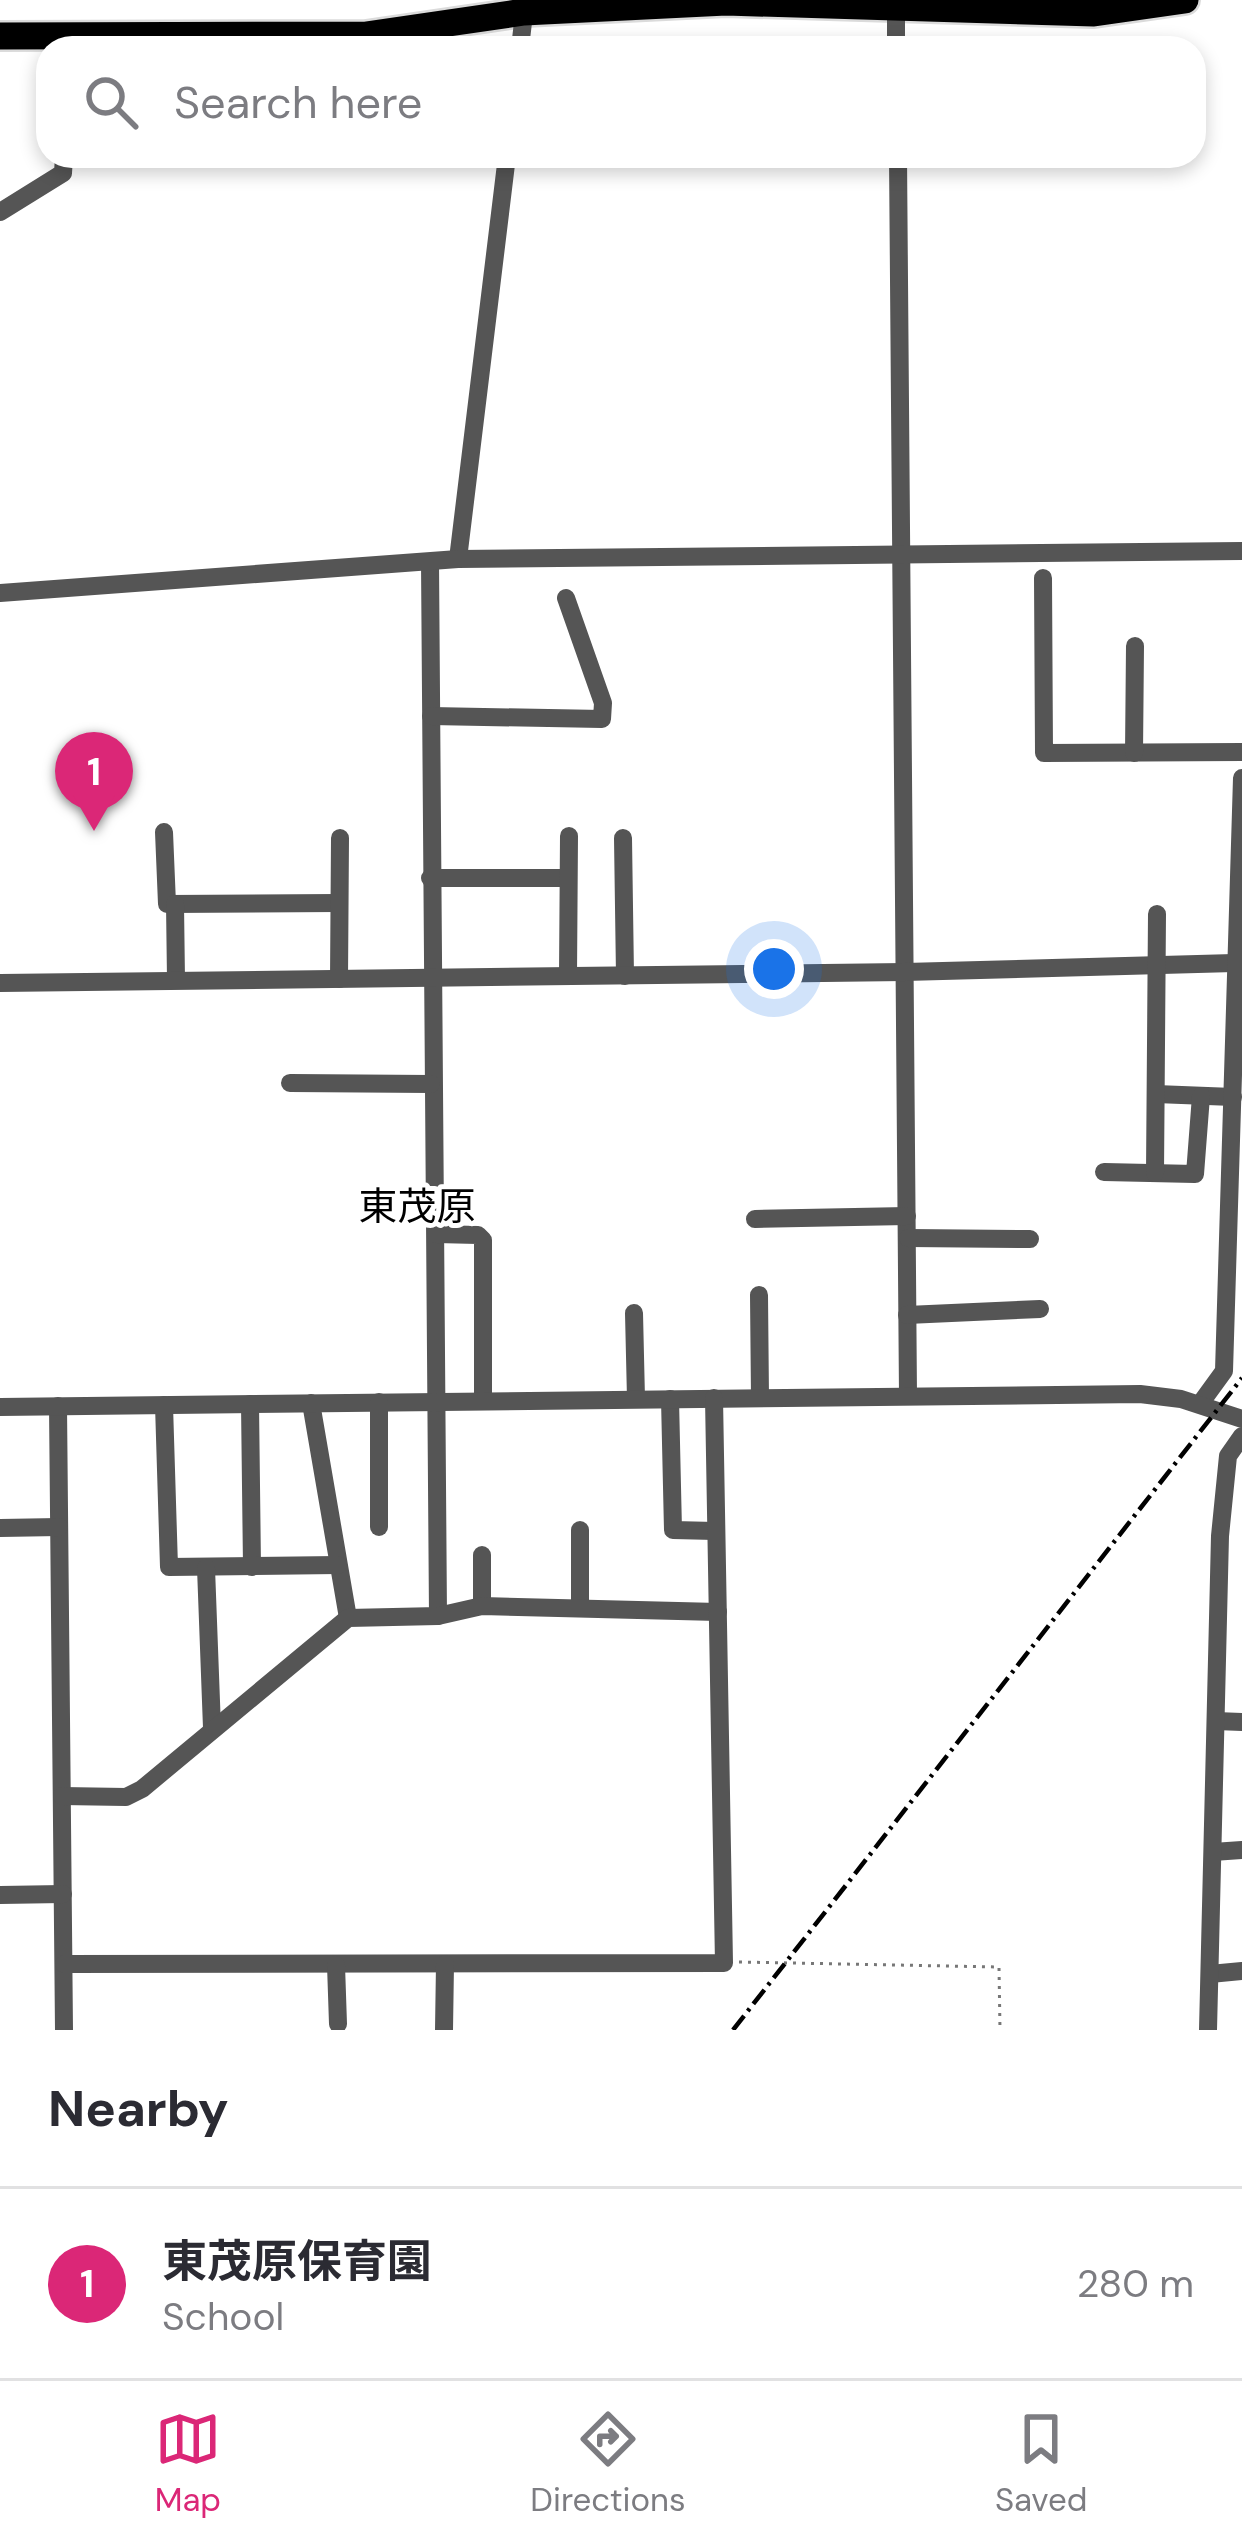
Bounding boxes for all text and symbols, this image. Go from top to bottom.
search box [36,36,1206,168]
icon: search [78,69,144,135]
text: Search here [174,73,422,132]
pin: 1 [55,732,133,831]
your location [744,939,804,999]
district label: 東茂原 [358,1181,476,1232]
text: Nearby [48,2075,229,2142]
text: 東茂原保育園 [162,2232,432,2291]
text: 1 [80,2258,94,2309]
text: 280 m [1077,2258,1194,2309]
text: School [162,2291,284,2342]
tab: Map [155,2406,221,2521]
tab: Directions [530,2406,686,2521]
tab: Saved [995,2406,1087,2521]

